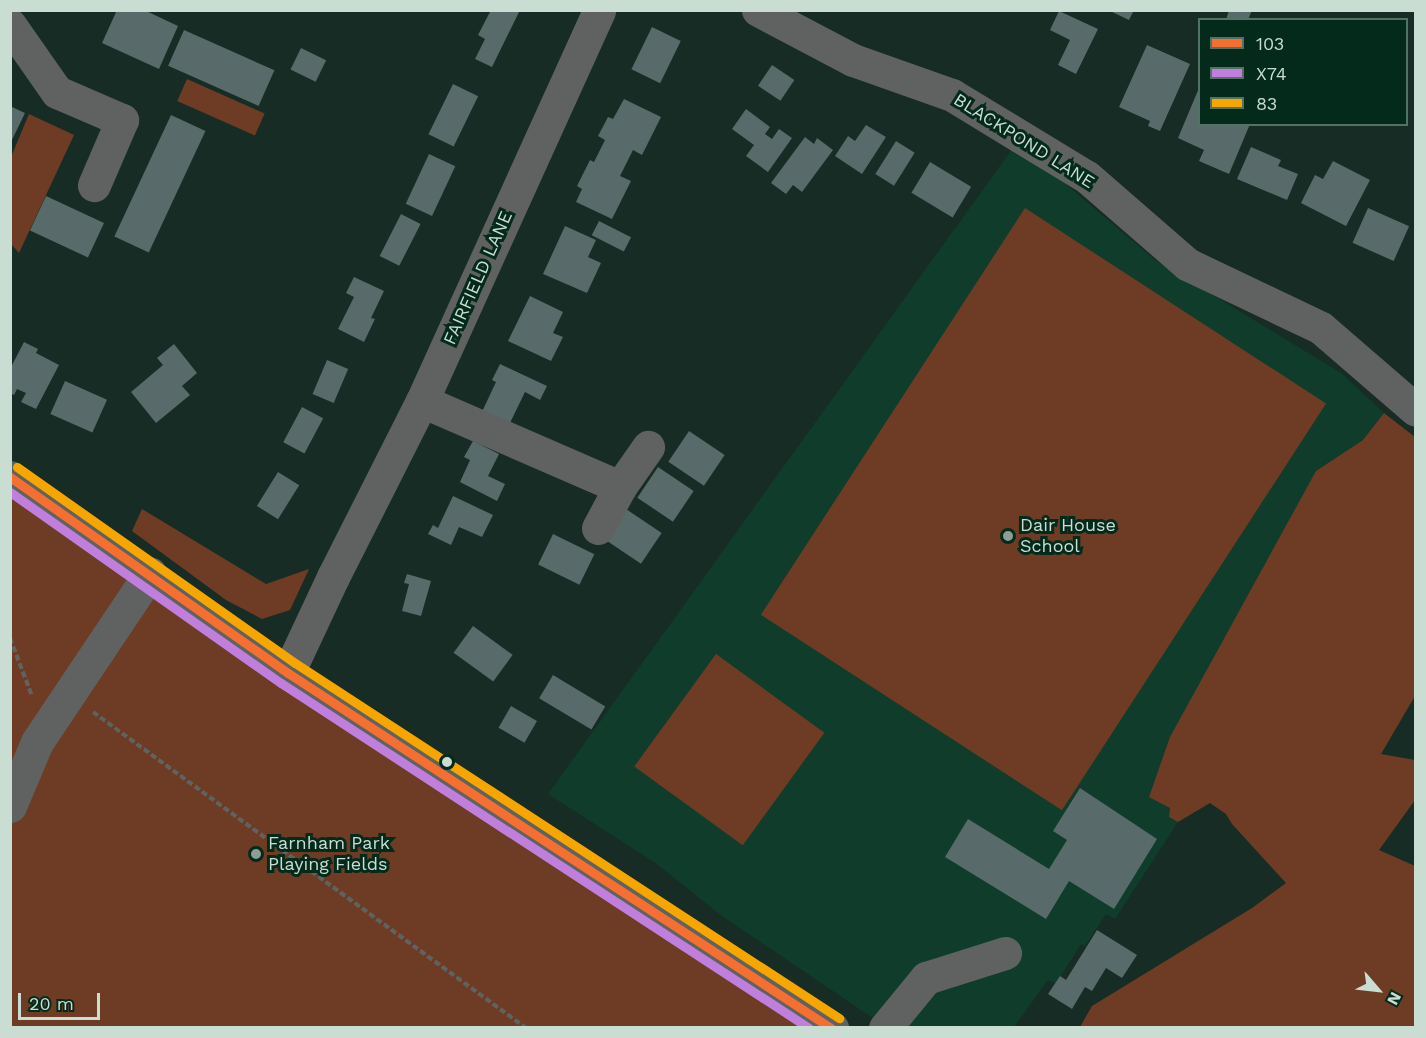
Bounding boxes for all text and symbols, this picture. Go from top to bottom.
legend [1198,18,1408,126]
text: 103 [1256,33,1284,54]
text: X74 [1256,63,1287,84]
street label: BLACKPOND LANE [949,89,1099,193]
text: 83 [1256,93,1277,114]
street label: FAIRFIELD LANE [439,208,517,348]
place label: Dair House School [1020,515,1116,558]
marker: Dair House School [1001,529,1015,543]
unlabelled marker [441,756,453,768]
place label: Farnham Park Playing Fields [268,833,390,876]
marker: Farnham Park Playing Fields [249,847,263,861]
north arrow [1348,960,1408,1020]
scale bar [21,981,104,1019]
text: N [1383,989,1406,1008]
text: 20 m [29,993,74,1014]

